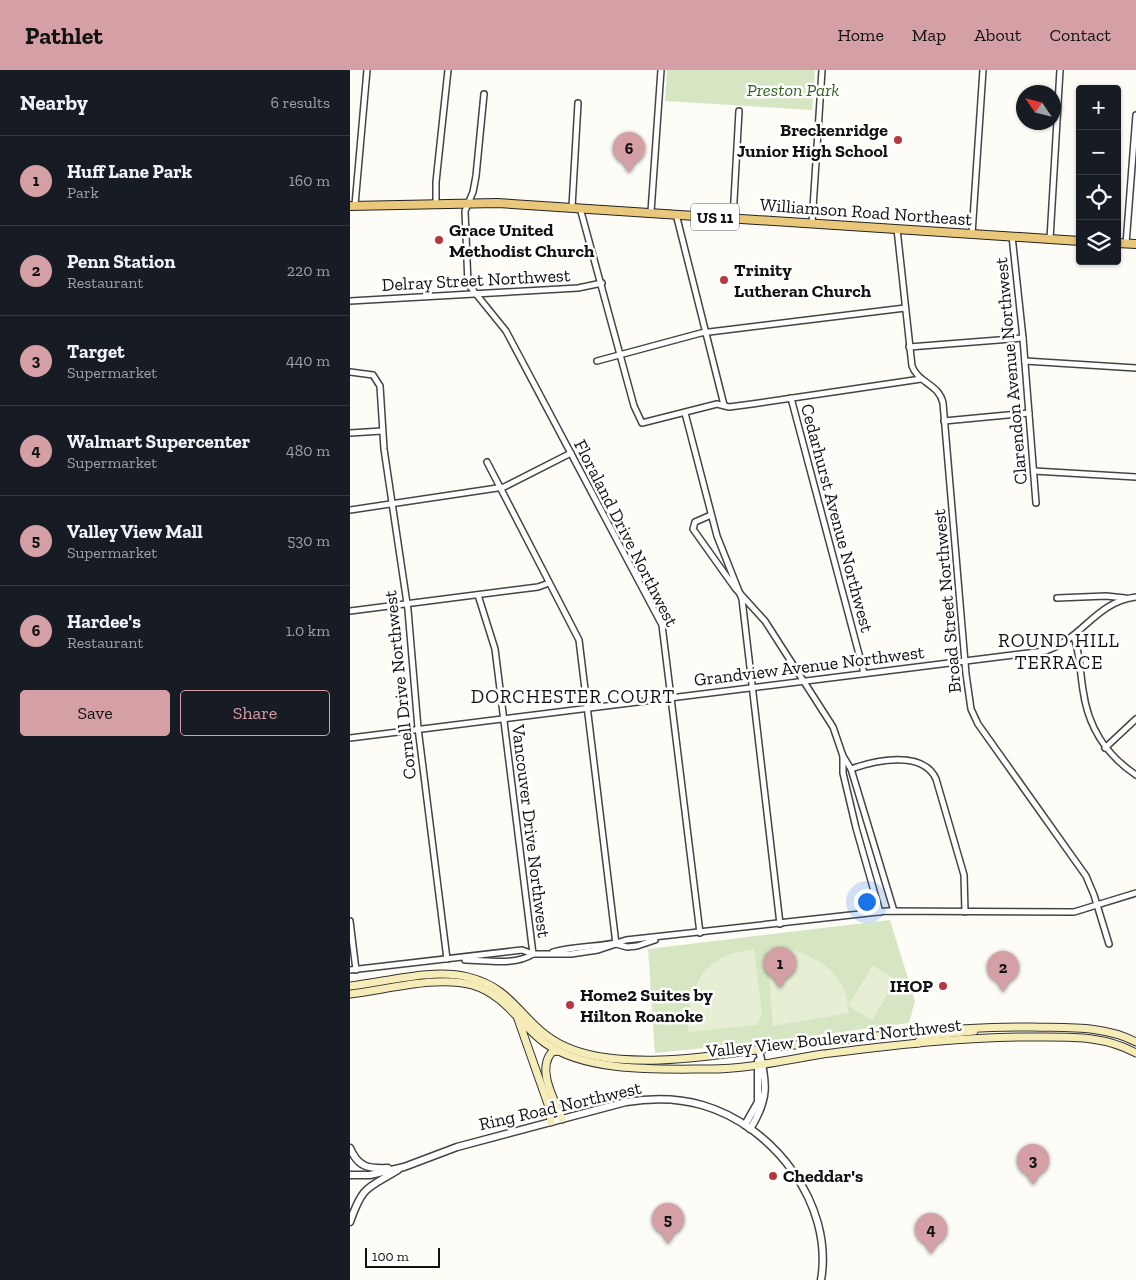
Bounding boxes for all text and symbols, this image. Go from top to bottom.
text: Pathlet [25,21,103,50]
text: Home [837,24,884,46]
text: Map [912,24,946,46]
text: About [974,24,1021,46]
text: Contact [1049,24,1111,46]
park label: Preston Park [747,79,839,101]
north arrow [1016,85,1061,130]
map controls [1076,85,1121,265]
button: + [1076,85,1121,130]
text: Nearby [20,90,88,115]
text: 6 results [270,93,330,112]
place label: Breckenridge Junior High School [737,119,888,162]
button: − [1076,130,1121,175]
pin: 6 [613,132,645,173]
marker: Breckenridge Junior High School [892,134,904,146]
text: Huff Lane Park [67,160,192,183]
text: 1 [33,171,39,190]
text: 160 m [289,171,330,190]
button: locate [1076,175,1121,220]
text: Park [67,183,99,202]
street label: Williamson Road Northeast [759,194,973,230]
road number: US 11 [691,204,739,230]
place label: Grace United Methodist Church [449,219,595,262]
button: layers [1076,220,1121,265]
marker: Grace United Methodist Church [433,234,445,246]
text: Penn Station [67,250,176,273]
street label: Clarendon Avenue Northwest [990,256,1032,486]
place label: Trinity Lutheran Church [734,259,872,302]
text: 2 [32,261,40,280]
text: 220 m [287,261,330,280]
street label: Delray Street Northwest [381,264,571,296]
text: Restaurant [67,273,143,292]
marker: Trinity Lutheran Church [718,274,730,286]
text: Target [67,340,125,363]
text: 3 [32,351,40,370]
text: 440 m [286,351,330,370]
text: Supermarket [67,363,157,382]
street label: Cedarhurst Avenue Northwest [796,401,878,635]
text: Walmart Supercenter [67,430,250,453]
street label: Floraland Drive Northwest [569,436,683,631]
text: 4 [31,441,41,460]
text: 480 m [286,441,330,460]
text: Supermarket [67,453,157,472]
street label: Broad Street Northwest [928,508,966,694]
text: Valley View Mall [67,520,203,543]
text: 5 [32,531,40,550]
text: 530 m [287,531,330,550]
text: Supermarket [67,543,157,562]
street label: Cornell Drive Northwest [379,589,421,781]
text: Hardee's [67,610,141,633]
text: 6 [32,621,40,640]
text: 1.0 km [286,621,330,640]
district label: ROUND HILL TERRACE [998,629,1120,674]
text: Restaurant [67,633,143,652]
street label: Grandview Avenue Northwest [693,641,926,691]
district label: DORCHESTER COURT [471,685,675,708]
button: Save [20,690,170,736]
button: Share [180,690,330,736]
street label: Vancouver Drive Northwest [507,722,555,939]
your location [854,889,880,915]
pin: 1 [764,947,796,988]
pin: 2 [987,951,1019,992]
place label: IHOP [890,975,933,997]
marker: IHOP [937,980,949,992]
place label: Home2 Suites by Hilton Roanoke [580,984,713,1027]
marker: Home2 Suites by Hilton Roanoke [564,999,576,1011]
street label: Valley View Boulevard Northwest [704,1014,963,1062]
street label: Ring Road Northwest [477,1077,644,1135]
pin: 3 [1017,1144,1049,1185]
place label: Cheddar's [783,1165,863,1187]
marker: Cheddar's [767,1170,779,1182]
pin: 5 [652,1203,684,1244]
pin: 4 [915,1213,947,1254]
scale bar [365,1245,440,1268]
text: 100 m [372,1248,409,1265]

